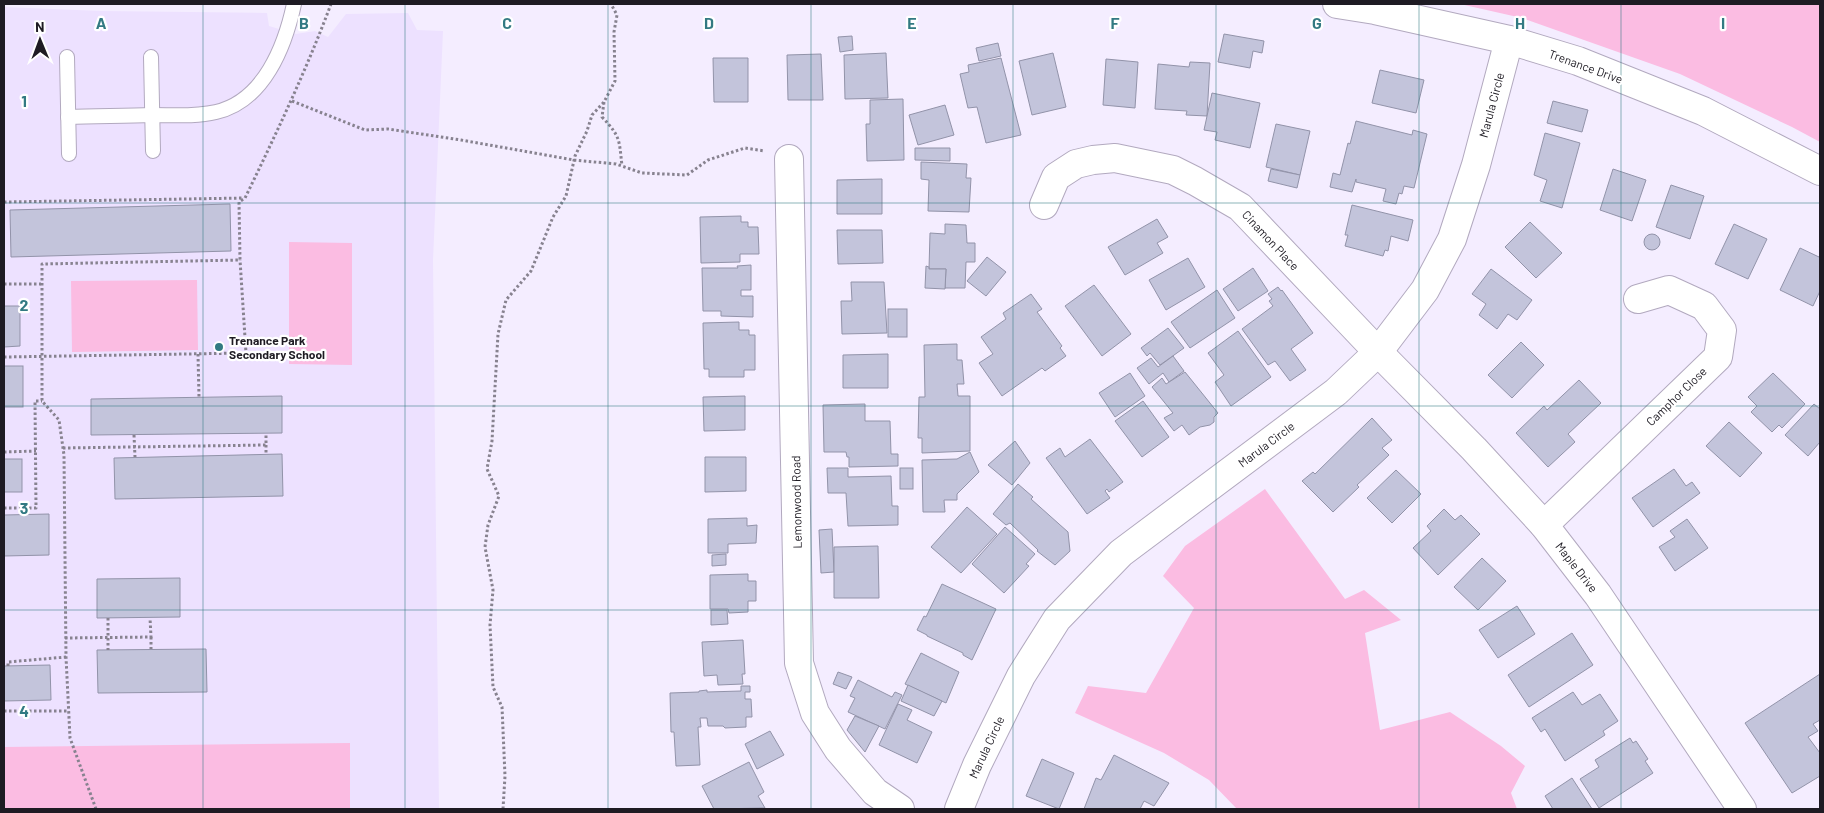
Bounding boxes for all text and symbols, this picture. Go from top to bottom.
text: A [96,13,107,32]
text: B [299,13,309,32]
text: C [502,13,512,32]
text: D [704,13,714,32]
text: E [907,13,917,32]
text: F [1111,13,1120,32]
text: G [1312,13,1322,32]
text: H [1515,13,1525,32]
text: I [1721,13,1725,32]
north arrow [15,15,65,65]
text: N [35,18,45,35]
street label: Trenance Drive [1547,46,1625,86]
street label: Marula Circle [1476,71,1506,139]
text: 1 [21,91,27,110]
street label: Cinamon Place [1240,207,1302,273]
text: 2 [20,295,29,314]
place label: Trenance Park Secondary School [229,333,325,361]
marker: Trenance Park Secondary School [213,341,225,353]
street label: Camphor Close [1643,364,1709,428]
street label: Marula Circle [1235,418,1297,470]
street label: Lemonwood Road [788,455,804,549]
text: 3 [20,498,28,517]
street label: Maple Drive [1553,539,1601,595]
text: 4 [19,701,29,720]
street label: Marula Circle [966,714,1006,780]

